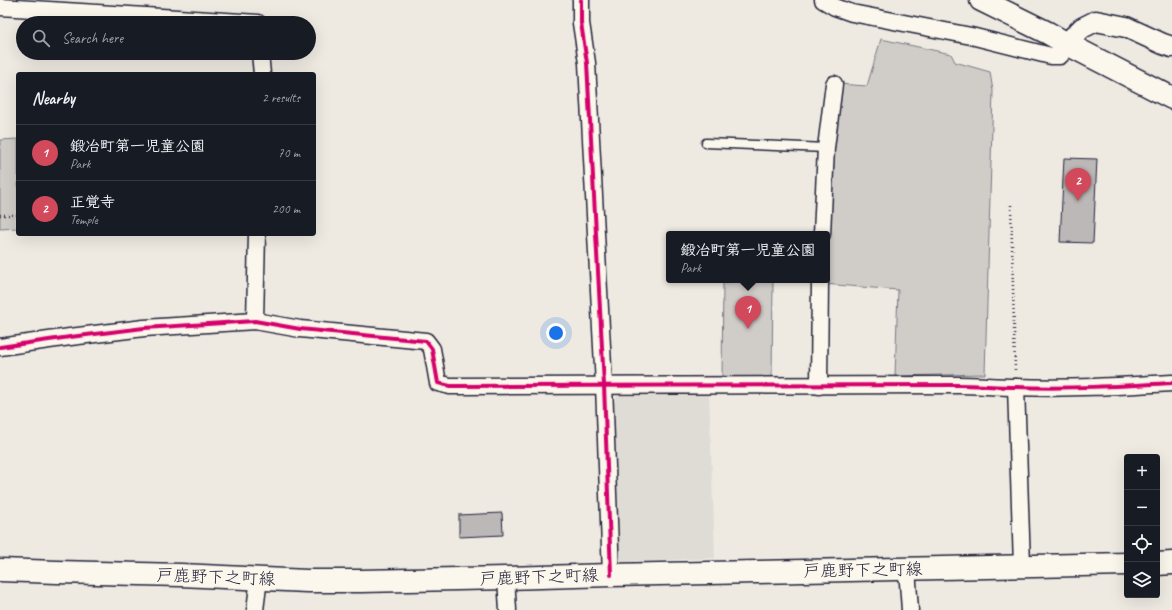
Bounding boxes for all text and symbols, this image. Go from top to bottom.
search box [16,16,316,60]
icon: search [30,27,52,49]
text: Search here [62,29,123,48]
text: Nearby [32,88,75,109]
text: 2 results [262,90,300,106]
text: 鍛冶町第一児童公園 [70,137,205,156]
text: 1 [42,145,48,161]
text: 70 m [278,145,300,161]
text: Park [70,156,91,172]
pin: 2 [1065,168,1091,201]
text: 正覚寺 [70,193,115,212]
text: 2 [42,201,48,217]
text: 200 m [272,201,300,217]
text: Temple [70,212,98,228]
popup [666,231,830,283]
text: 鍛冶町第一児童公園 [680,241,816,260]
text: Park [680,260,701,276]
pin: 1 [735,296,761,329]
your location [546,323,566,343]
map controls [1124,454,1160,598]
button: + [1124,454,1160,490]
button: − [1124,490,1160,526]
button: locate [1124,526,1160,562]
street label: 戸鹿野下之町線 [803,558,923,582]
button: layers [1124,562,1160,598]
street label: 戸鹿野下之町線 [156,564,276,590]
street label: 戸鹿野下之町線 [479,564,599,590]

